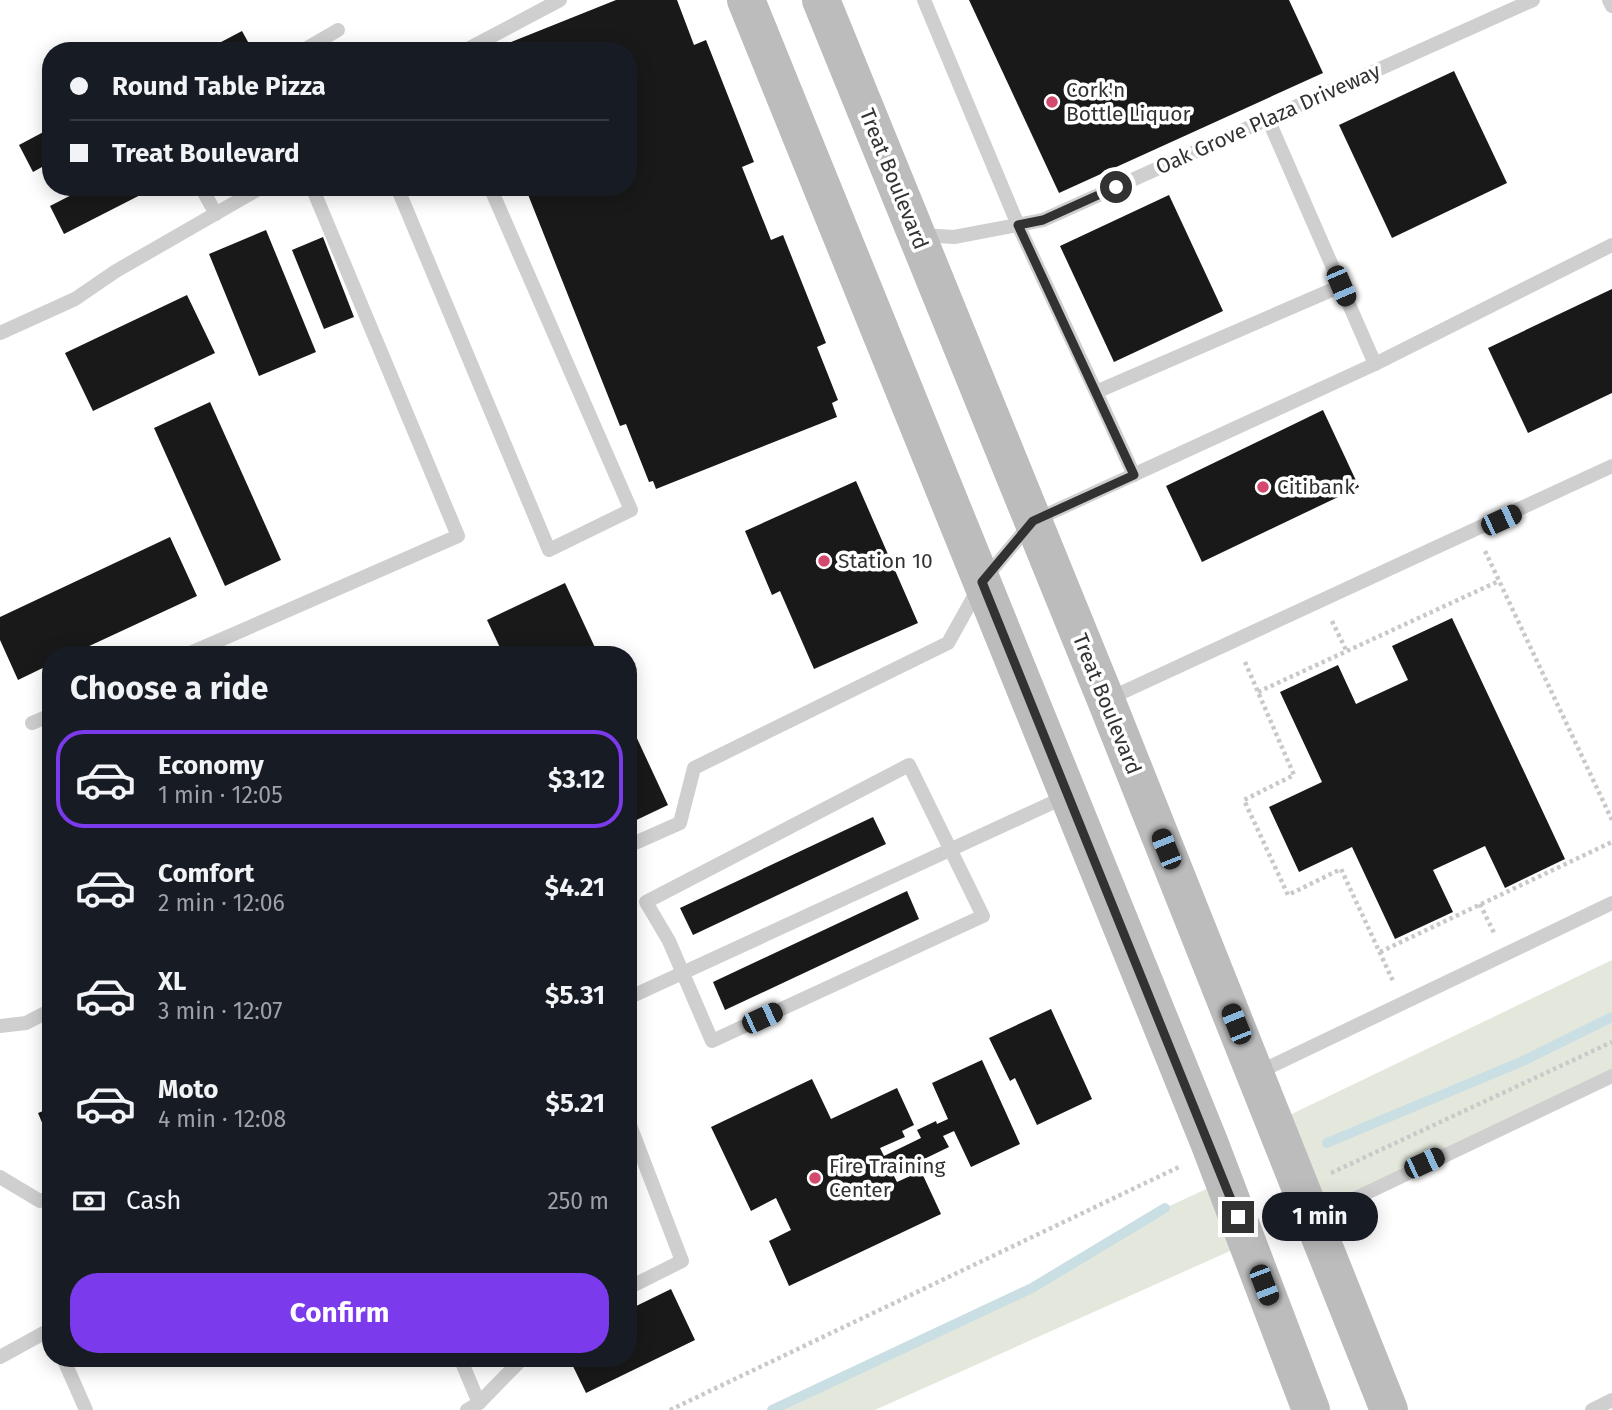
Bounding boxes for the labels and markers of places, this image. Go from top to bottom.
place label: Cork'n Bottle Liquor [1066,77,1191,127]
marker: Cork'n Bottle Liquor [1044,94,1060,110]
place label: Citibank [1277,474,1355,500]
marker: Citibank [1255,479,1271,495]
place label: Station 10 [838,548,933,574]
marker: Station 10 [816,553,832,569]
place label: Fire Training Center [829,1153,945,1203]
marker: Fire Training Center [807,1170,823,1186]

